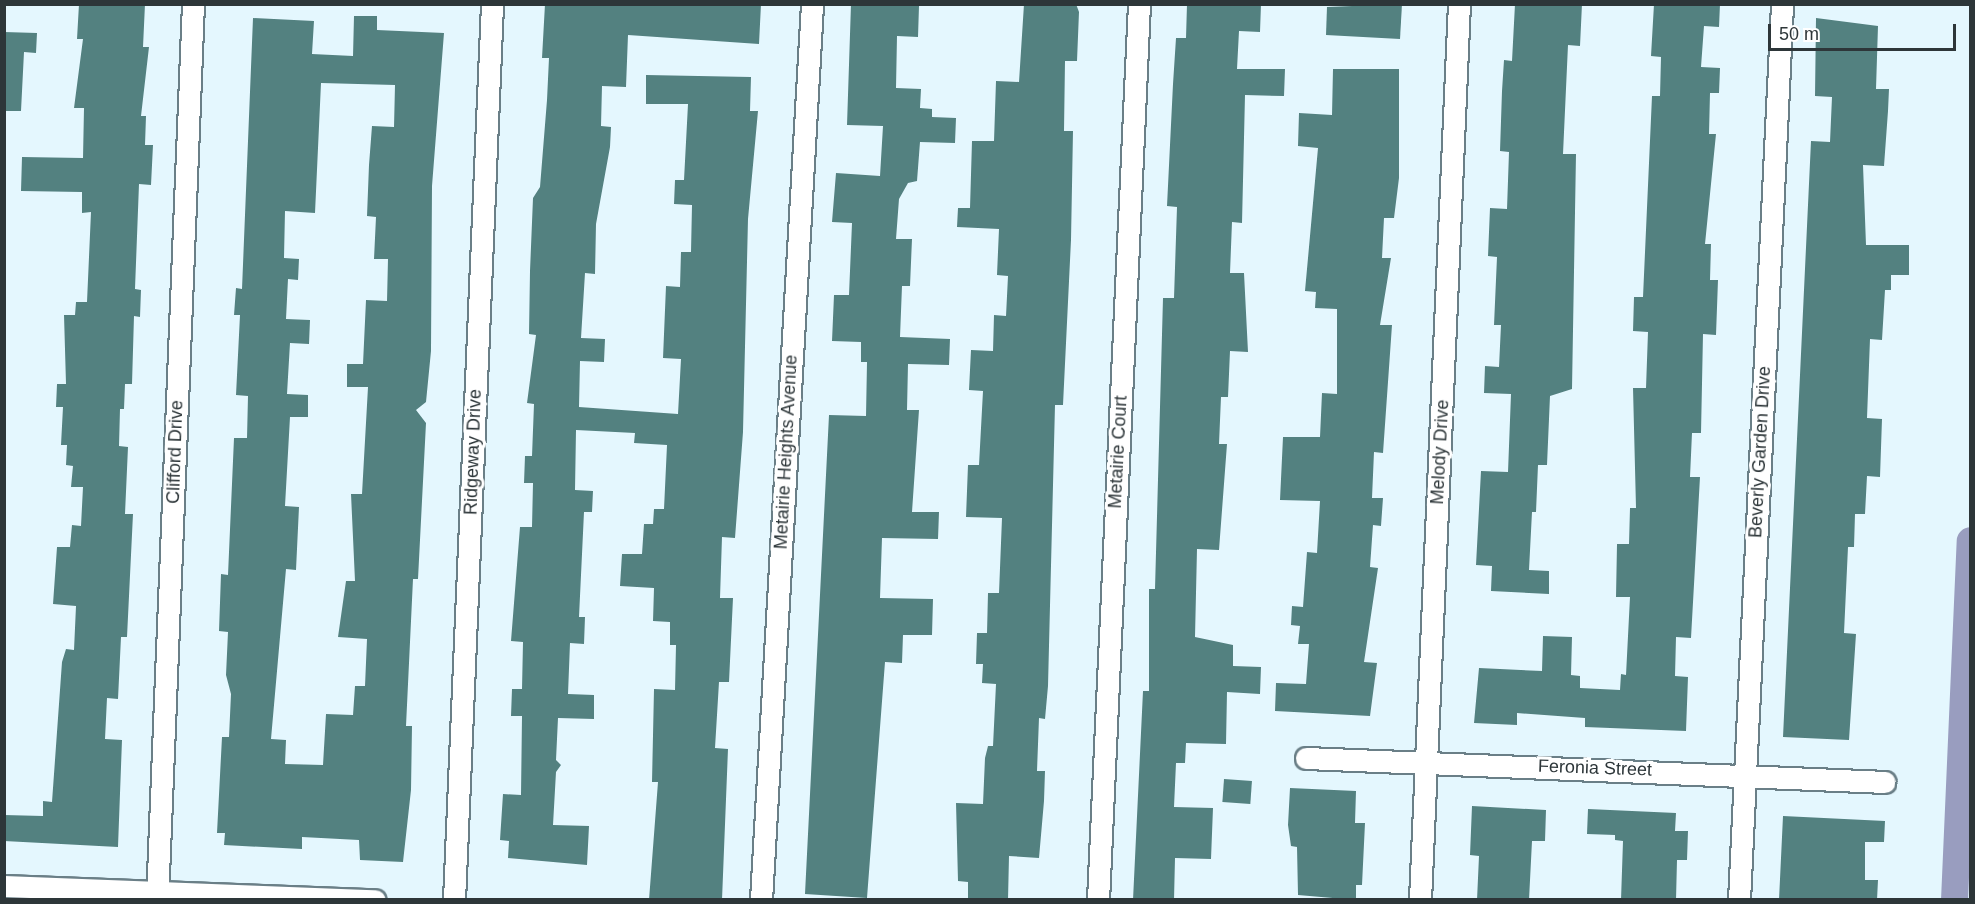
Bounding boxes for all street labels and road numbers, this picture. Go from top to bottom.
street label: Metairie Heights Avenue [770,354,802,550]
street label: Beverly Garden Drive [1745,366,1775,538]
street label: Ridgeway Drive [460,389,486,515]
street label: Metairie Court [1104,395,1132,509]
street label: Melody Drive [1426,399,1454,505]
street label: Clifford Drive [162,400,188,504]
street label: Feronia Street [1538,755,1652,781]

